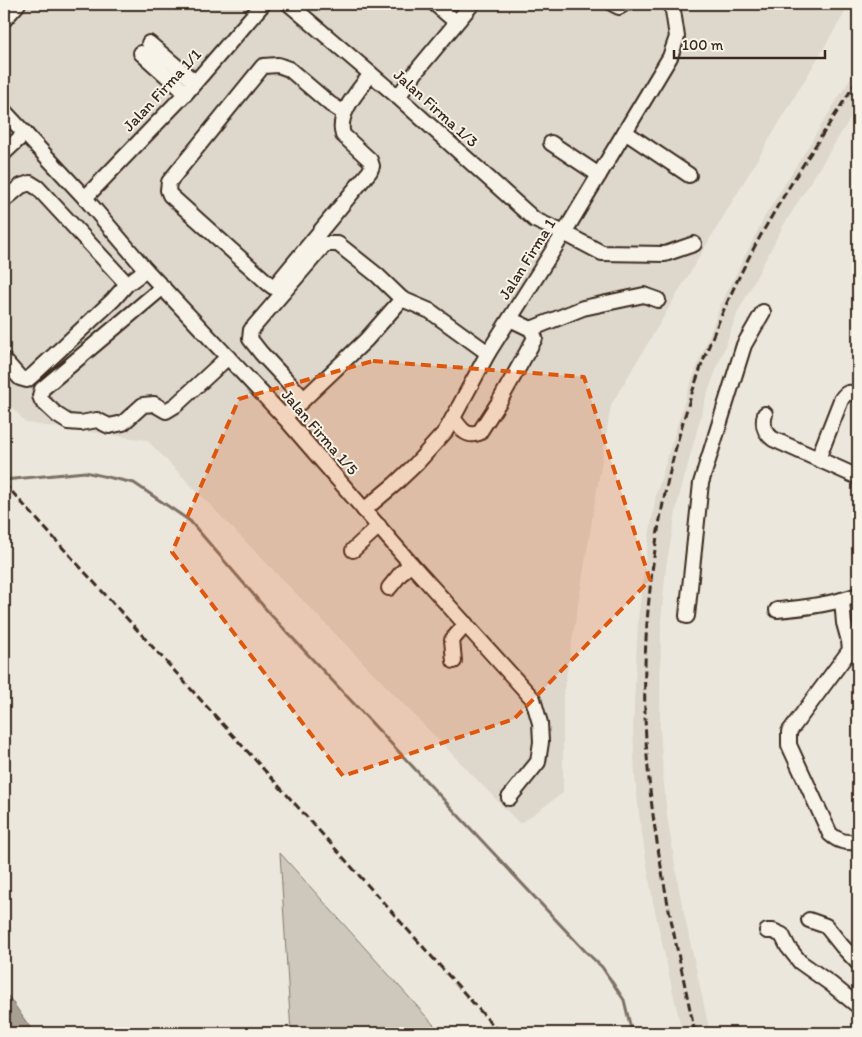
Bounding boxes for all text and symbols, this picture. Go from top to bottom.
scale bar [674,28,826,60]
text: 100 m [682,36,724,54]
street label: Jalan Firma 1/1 [119,44,205,135]
street label: Jalan Firma 1/3 [390,65,482,151]
street label: Jalan Firma 1 [495,215,560,303]
street label: Jalan Firma 1/5 [278,385,362,479]

